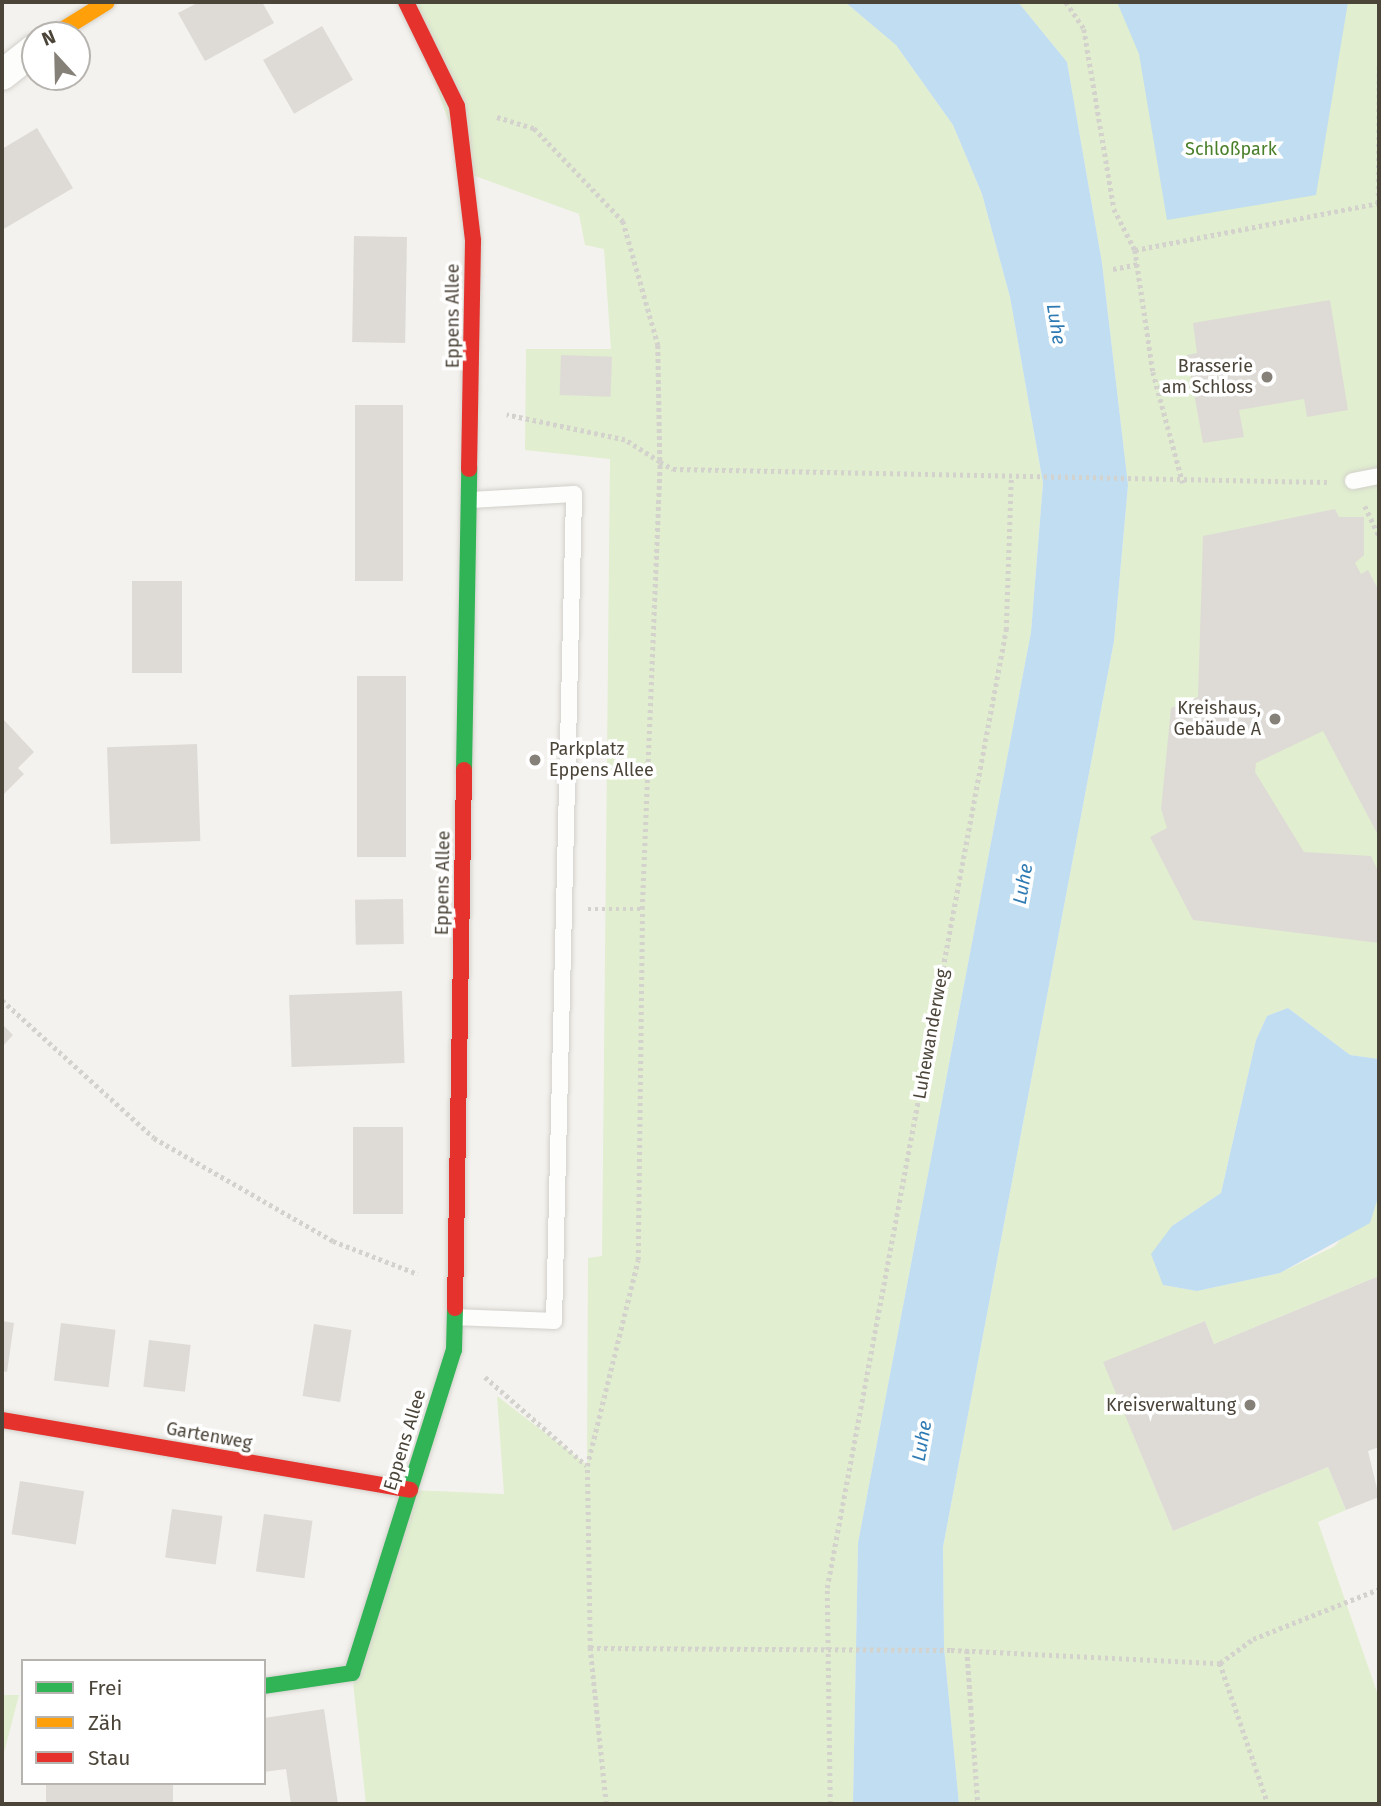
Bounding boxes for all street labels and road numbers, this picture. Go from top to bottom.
street label: Eppens Allee [442,264,464,368]
street label: Eppens Allee [431,830,455,936]
street label: Luhewanderweg [909,967,953,1101]
street label: Eppens Allee [379,1387,431,1493]
street label: Gartenweg [164,1418,254,1454]

